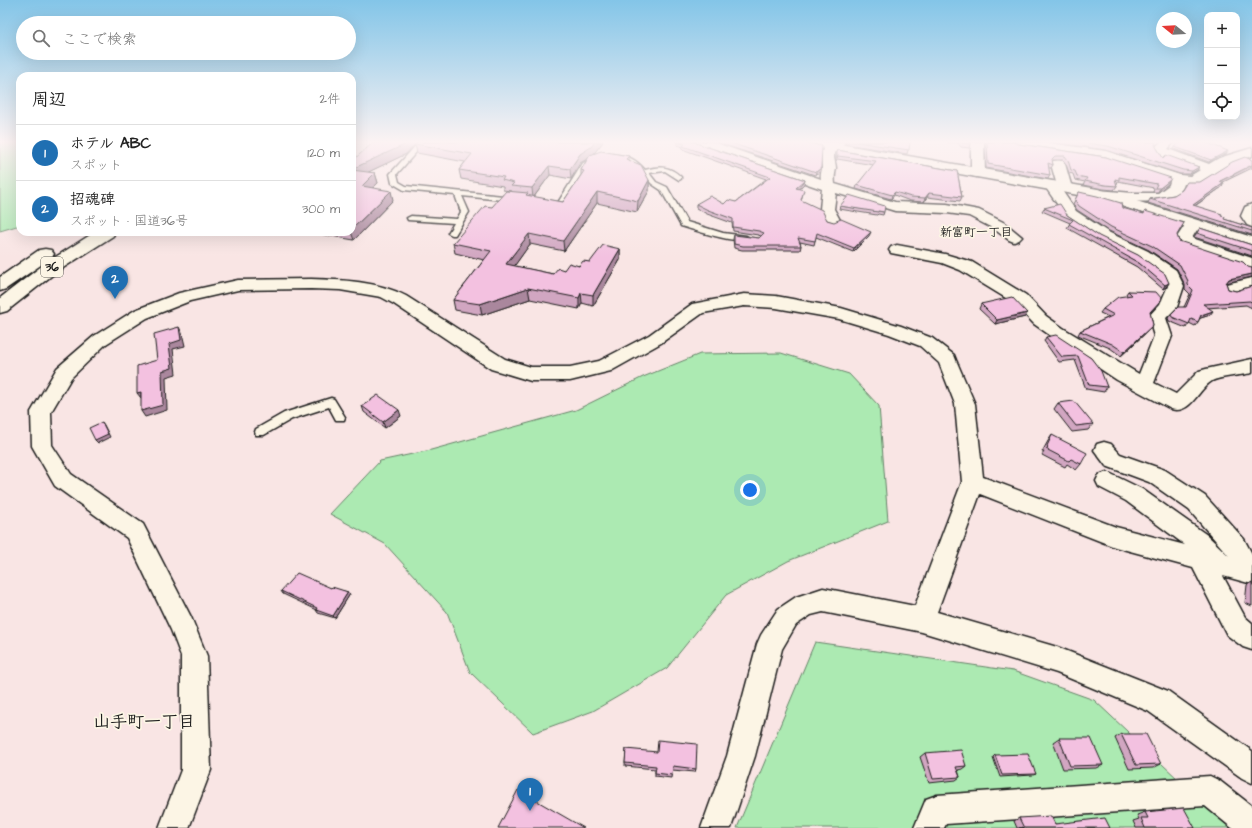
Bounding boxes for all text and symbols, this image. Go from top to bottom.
north arrow [1156,12,1192,48]
map controls [1204,12,1240,120]
button: + [1204,12,1240,48]
search box [16,16,356,60]
icon: search [30,27,52,49]
text: ここで検索 [62,29,137,50]
button: − [1204,48,1240,84]
button: locate [1204,84,1240,120]
text: 周辺 [32,88,66,112]
text: 2件 [320,90,340,108]
text: ホテル ABC [70,133,151,154]
text: 1 [44,144,46,162]
text: 120 m [307,144,340,162]
text: スポット [70,156,122,174]
text: 招魂碑 [70,189,115,210]
text: 2 [41,200,49,218]
text: 300 m [302,200,340,218]
text: スポット · 国道36号 [70,212,188,230]
district label: 新富町一丁目 [940,224,1012,241]
road number: 36 [41,257,63,277]
pin: 2 [102,266,128,299]
your location [740,480,760,500]
district label: 山手町一丁目 [93,710,195,734]
pin: 1 [517,778,543,811]

